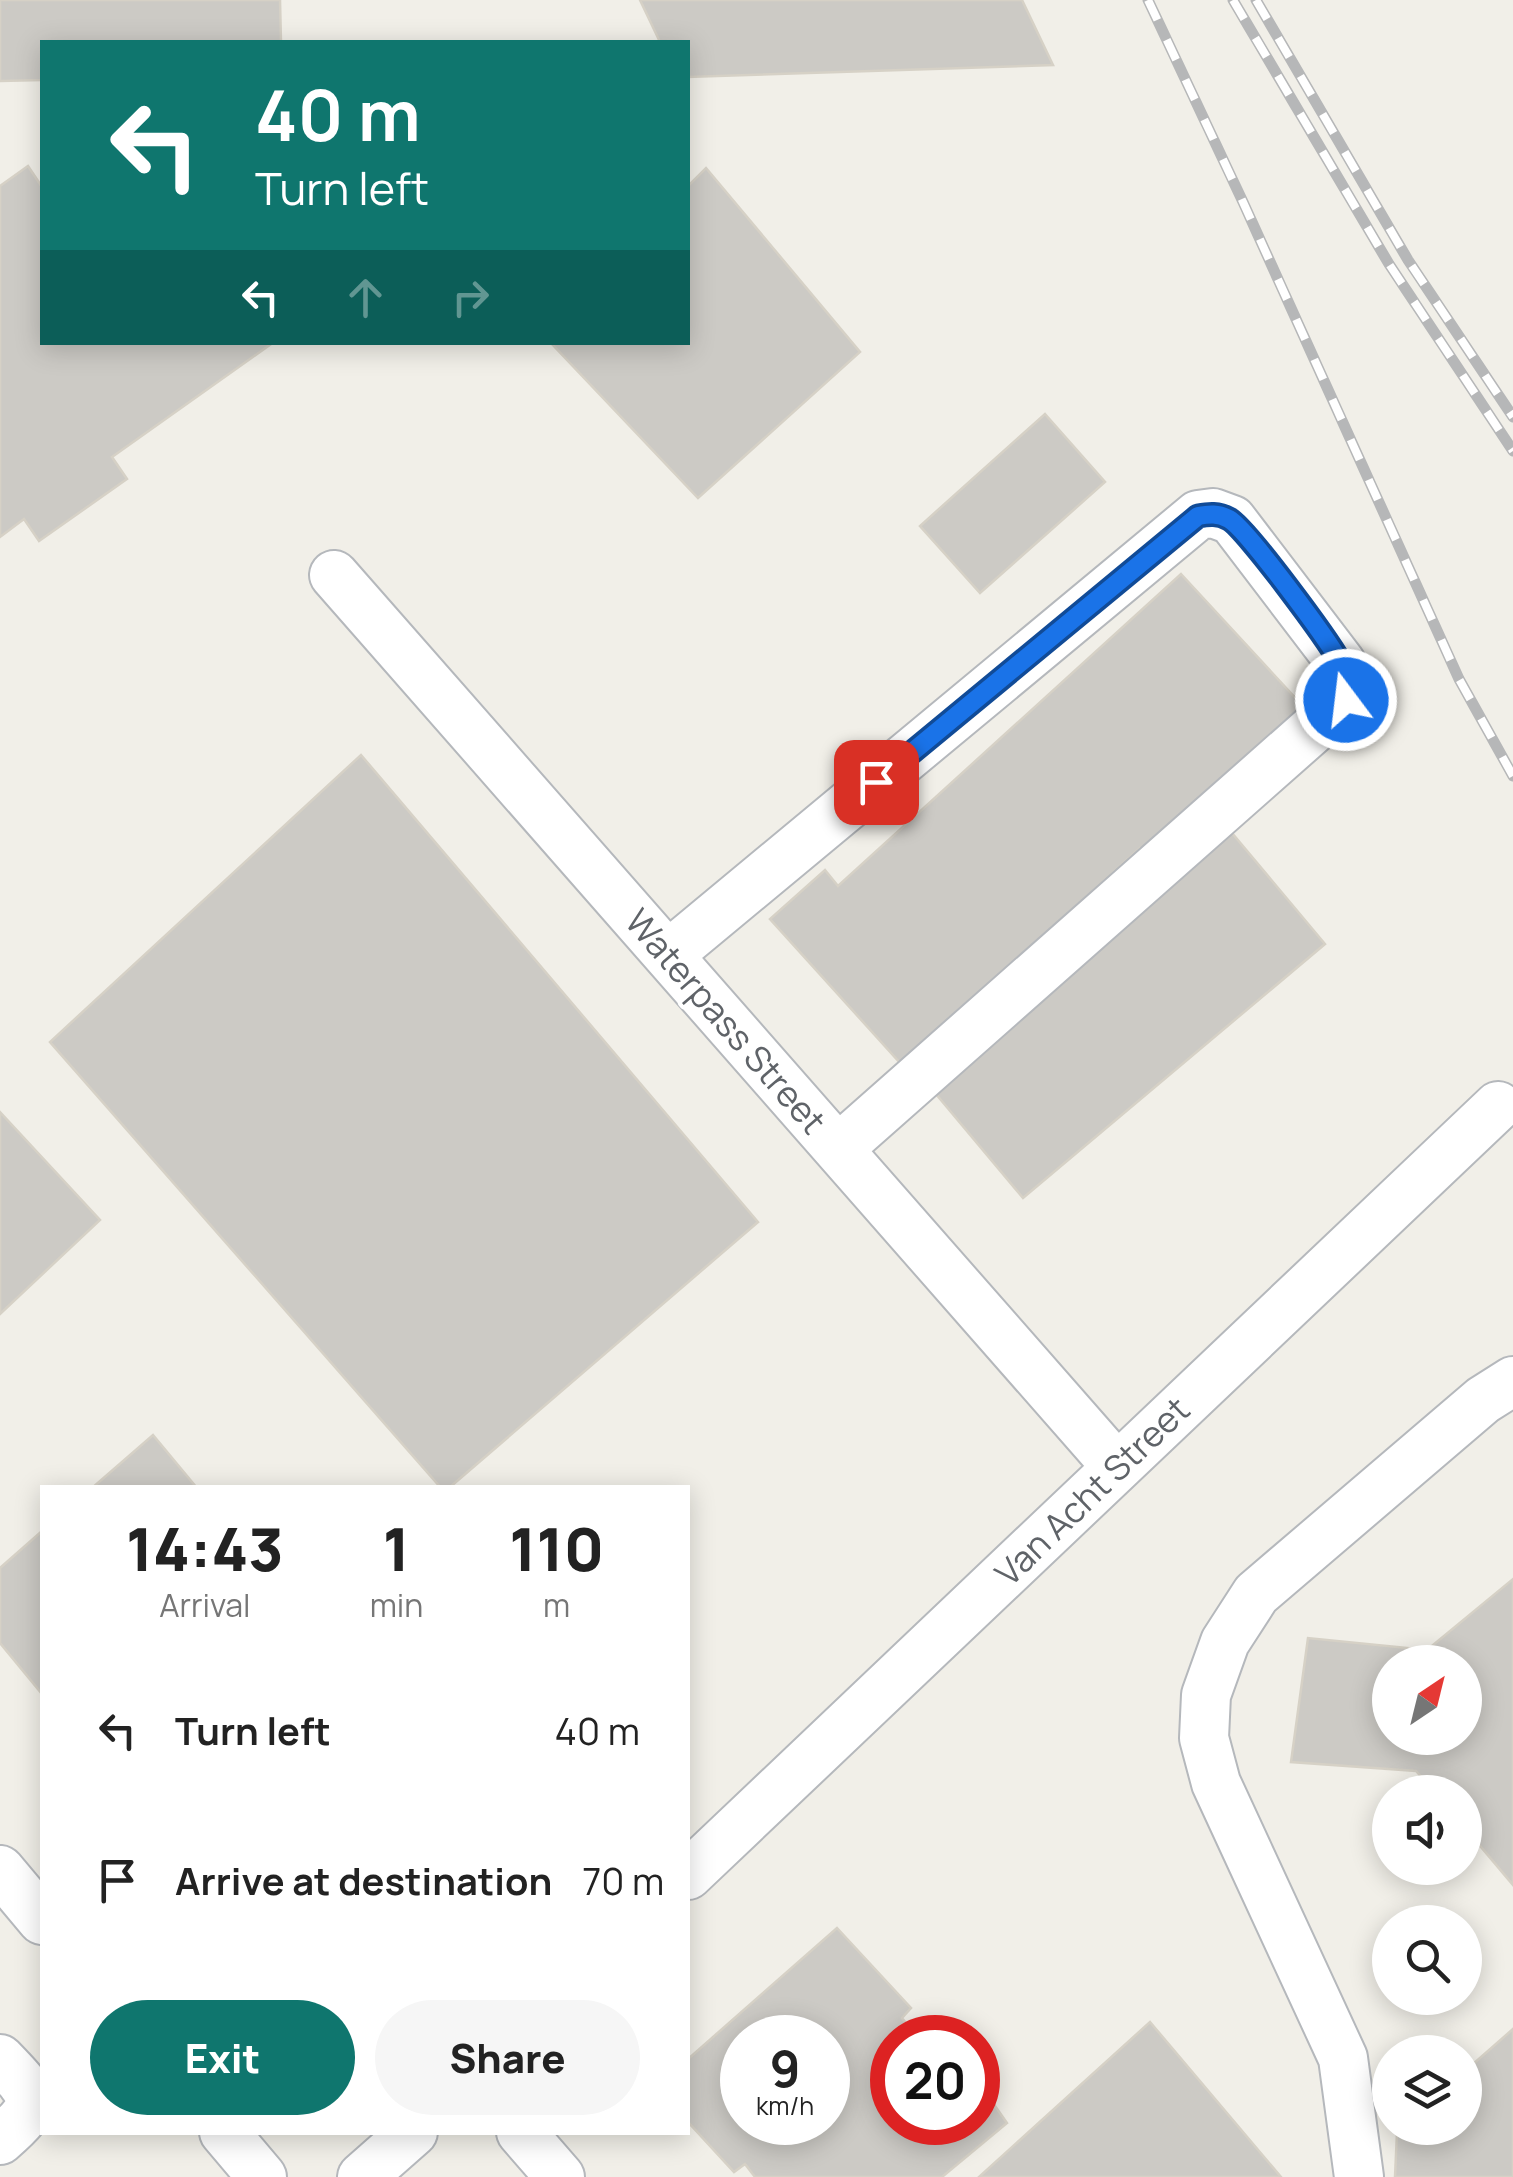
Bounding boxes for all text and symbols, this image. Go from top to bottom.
text: 40 m [255,66,421,162]
icon: left [90,80,220,210]
text: Turn left [255,157,429,219]
icon: left [233,270,288,325]
icon: ahead [338,270,393,325]
icon: right [443,270,498,325]
position arrow [1294,648,1398,752]
pin [834,740,919,825]
icon: arrive [849,755,904,810]
street label: Waterpass Street [615,898,837,1144]
street label: Van Acht Street [984,1386,1200,1596]
text: 14:43 [126,1507,284,1589]
text: 1 [383,1507,410,1589]
text: 110 [509,1507,604,1589]
text: Arrival [159,1583,251,1627]
text: min [370,1583,423,1627]
text: m [543,1583,570,1627]
north arrow [1372,1645,1482,1755]
map controls [1372,1645,1482,2145]
icon: left [90,1703,145,1758]
text: Turn left [175,1704,331,1756]
text: 40 m [555,1704,640,1756]
button: sound [1372,1775,1482,1885]
icon: arrive [90,1853,145,1908]
text: Arrive at destination [175,1854,552,1906]
text: 70 m [582,1854,664,1906]
button: search [1372,1905,1482,2015]
button: Exit [90,2000,355,2115]
button: Share [375,2000,640,2115]
speed limit sign: 20 [870,2015,1000,2145]
text: 9 [769,2034,801,2102]
button: layers [1372,2035,1482,2145]
text: km/h [756,2088,814,2123]

